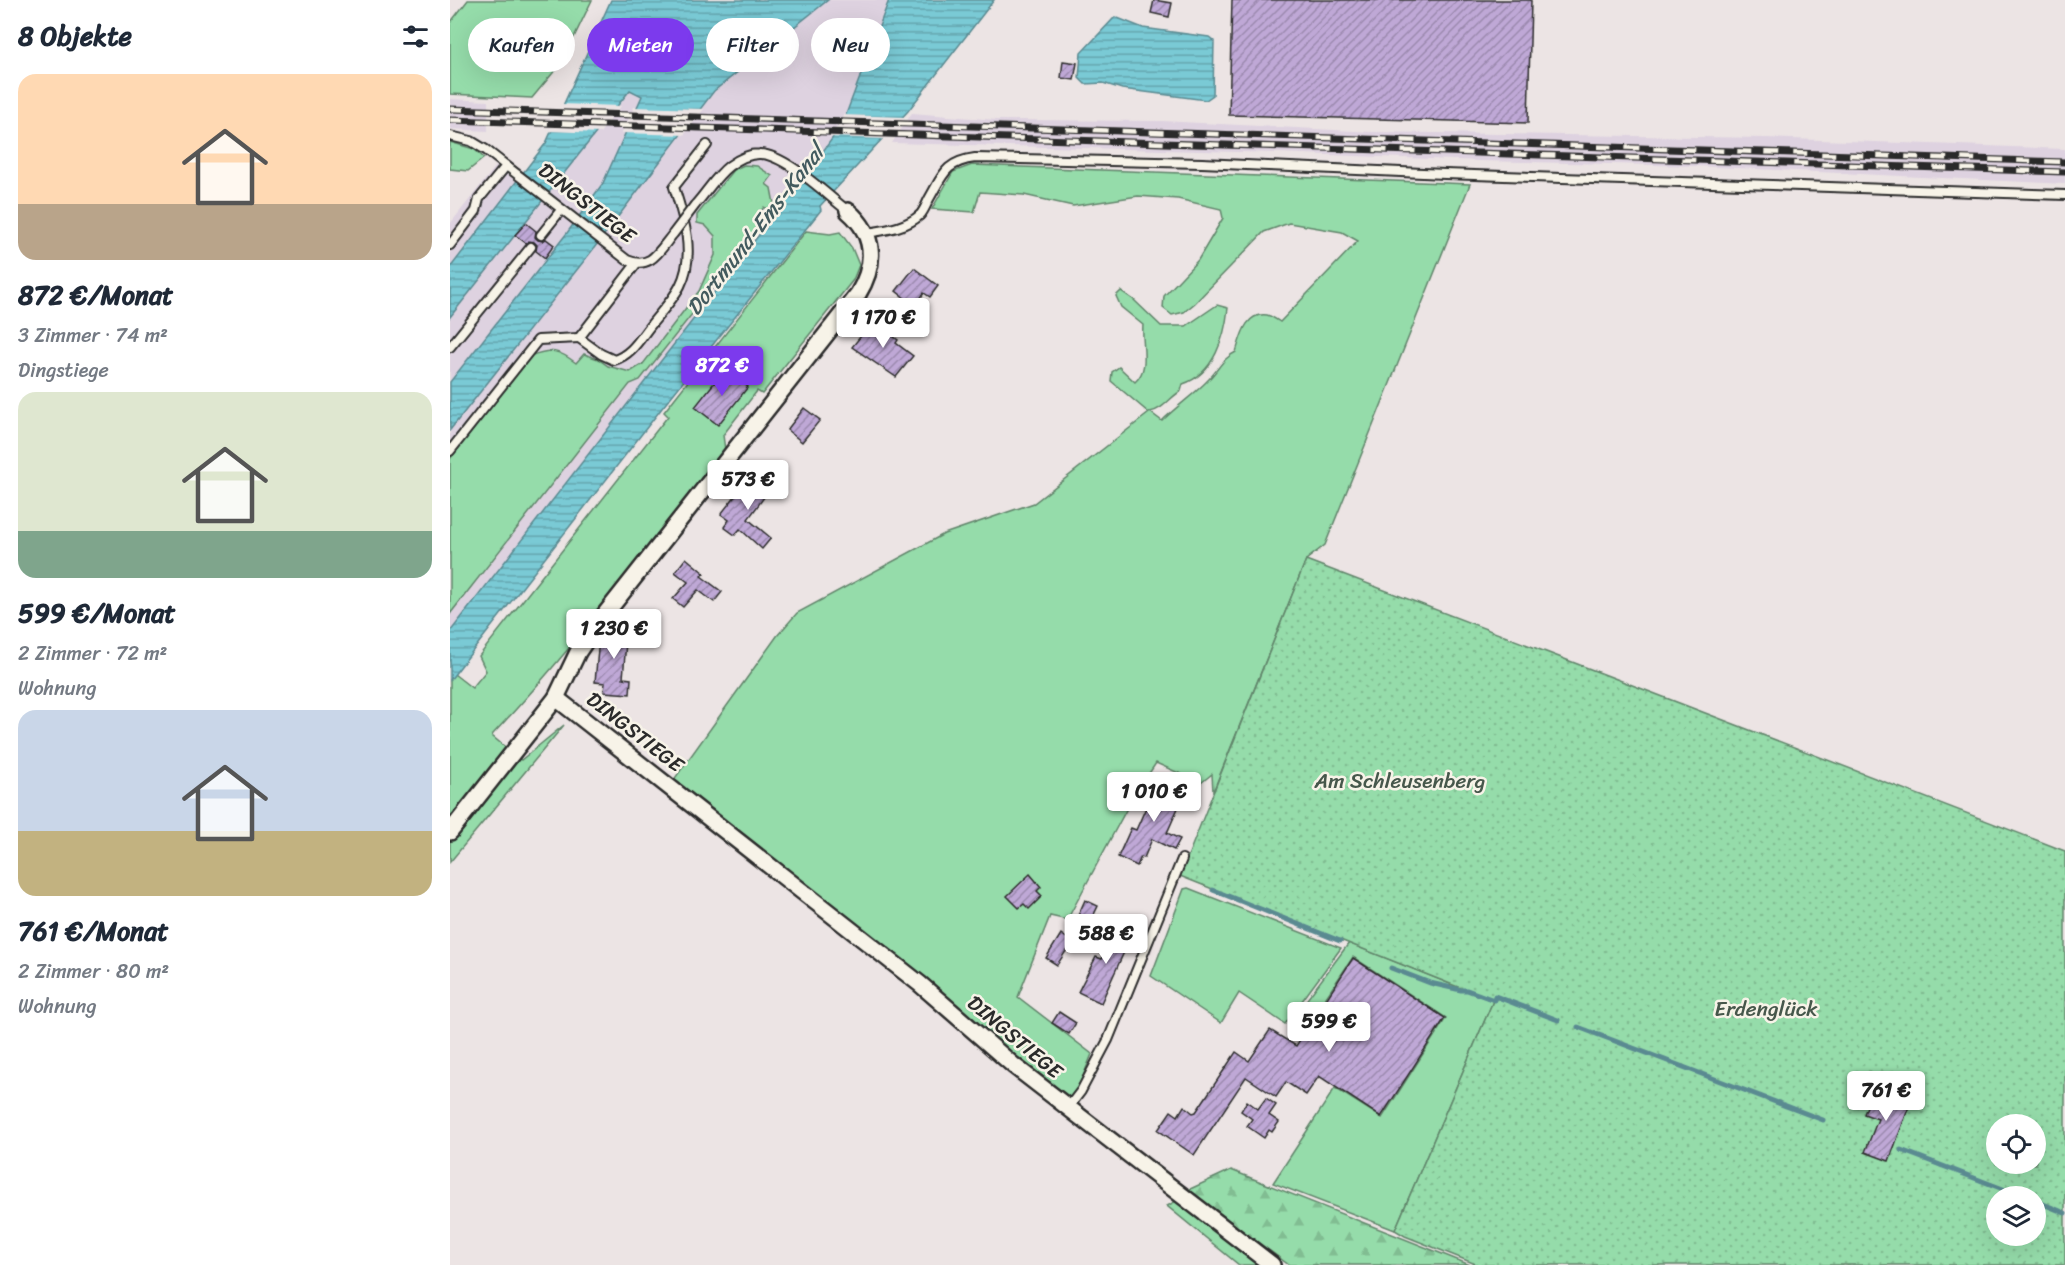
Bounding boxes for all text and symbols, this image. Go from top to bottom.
text: 8 Objekte [18,13,132,59]
chip: Kaufen [468,18,575,72]
chip: Mieten [587,18,694,72]
chip: Filter [706,18,799,72]
chip: Neu [811,18,890,72]
icon: filters [399,20,432,53]
icon: home [171,113,279,221]
water label: Dortmund-Ems-Kanal [675,132,837,324]
street label: DINGSTIEGE [530,152,645,254]
text: 872 €/Monat [18,272,173,318]
pin: 1 170 € [828,298,938,349]
text: 1 170 € [851,300,915,335]
text: 3 Zimmer · 74 m² [18,318,168,353]
pin: 872 € [680,346,764,397]
text: 872 € [695,348,749,383]
text: Dingstiege [18,353,109,388]
icon: home [171,431,279,539]
pin: 573 € [706,460,790,511]
text: 573 € [721,462,775,497]
text: 599 €/Monat [18,590,176,636]
pin: 1 230 € [559,609,669,660]
text: 1 230 € [580,611,648,646]
text: 2 Zimmer · 72 m² [18,636,167,671]
text: Wohnung [18,671,97,706]
street label: DINGSTIEGE [578,681,693,783]
icon: home [171,749,279,857]
park label: Am Schleusenberg [1314,762,1485,800]
pin: 1 010 € [1099,772,1209,823]
text: 1 010 € [1121,774,1187,809]
text: 761 €/Monat [18,908,169,954]
pin: 588 € [1064,914,1148,965]
text: 588 € [1079,916,1133,951]
text: 2 Zimmer · 80 m² [18,954,169,989]
street label: DINGSTIEGE [958,985,1073,1090]
text: Wohnung [18,989,97,1024]
park label: Erdenglück [1714,990,1818,1028]
pin: 599 € [1287,1002,1371,1053]
text: 599 € [1301,1004,1357,1039]
pin: 761 € [1844,1071,1928,1122]
text: 761 € [1861,1073,1911,1108]
map controls [1986,1114,2046,1246]
button: locate [1986,1114,2046,1174]
button: layers [1986,1186,2046,1246]

